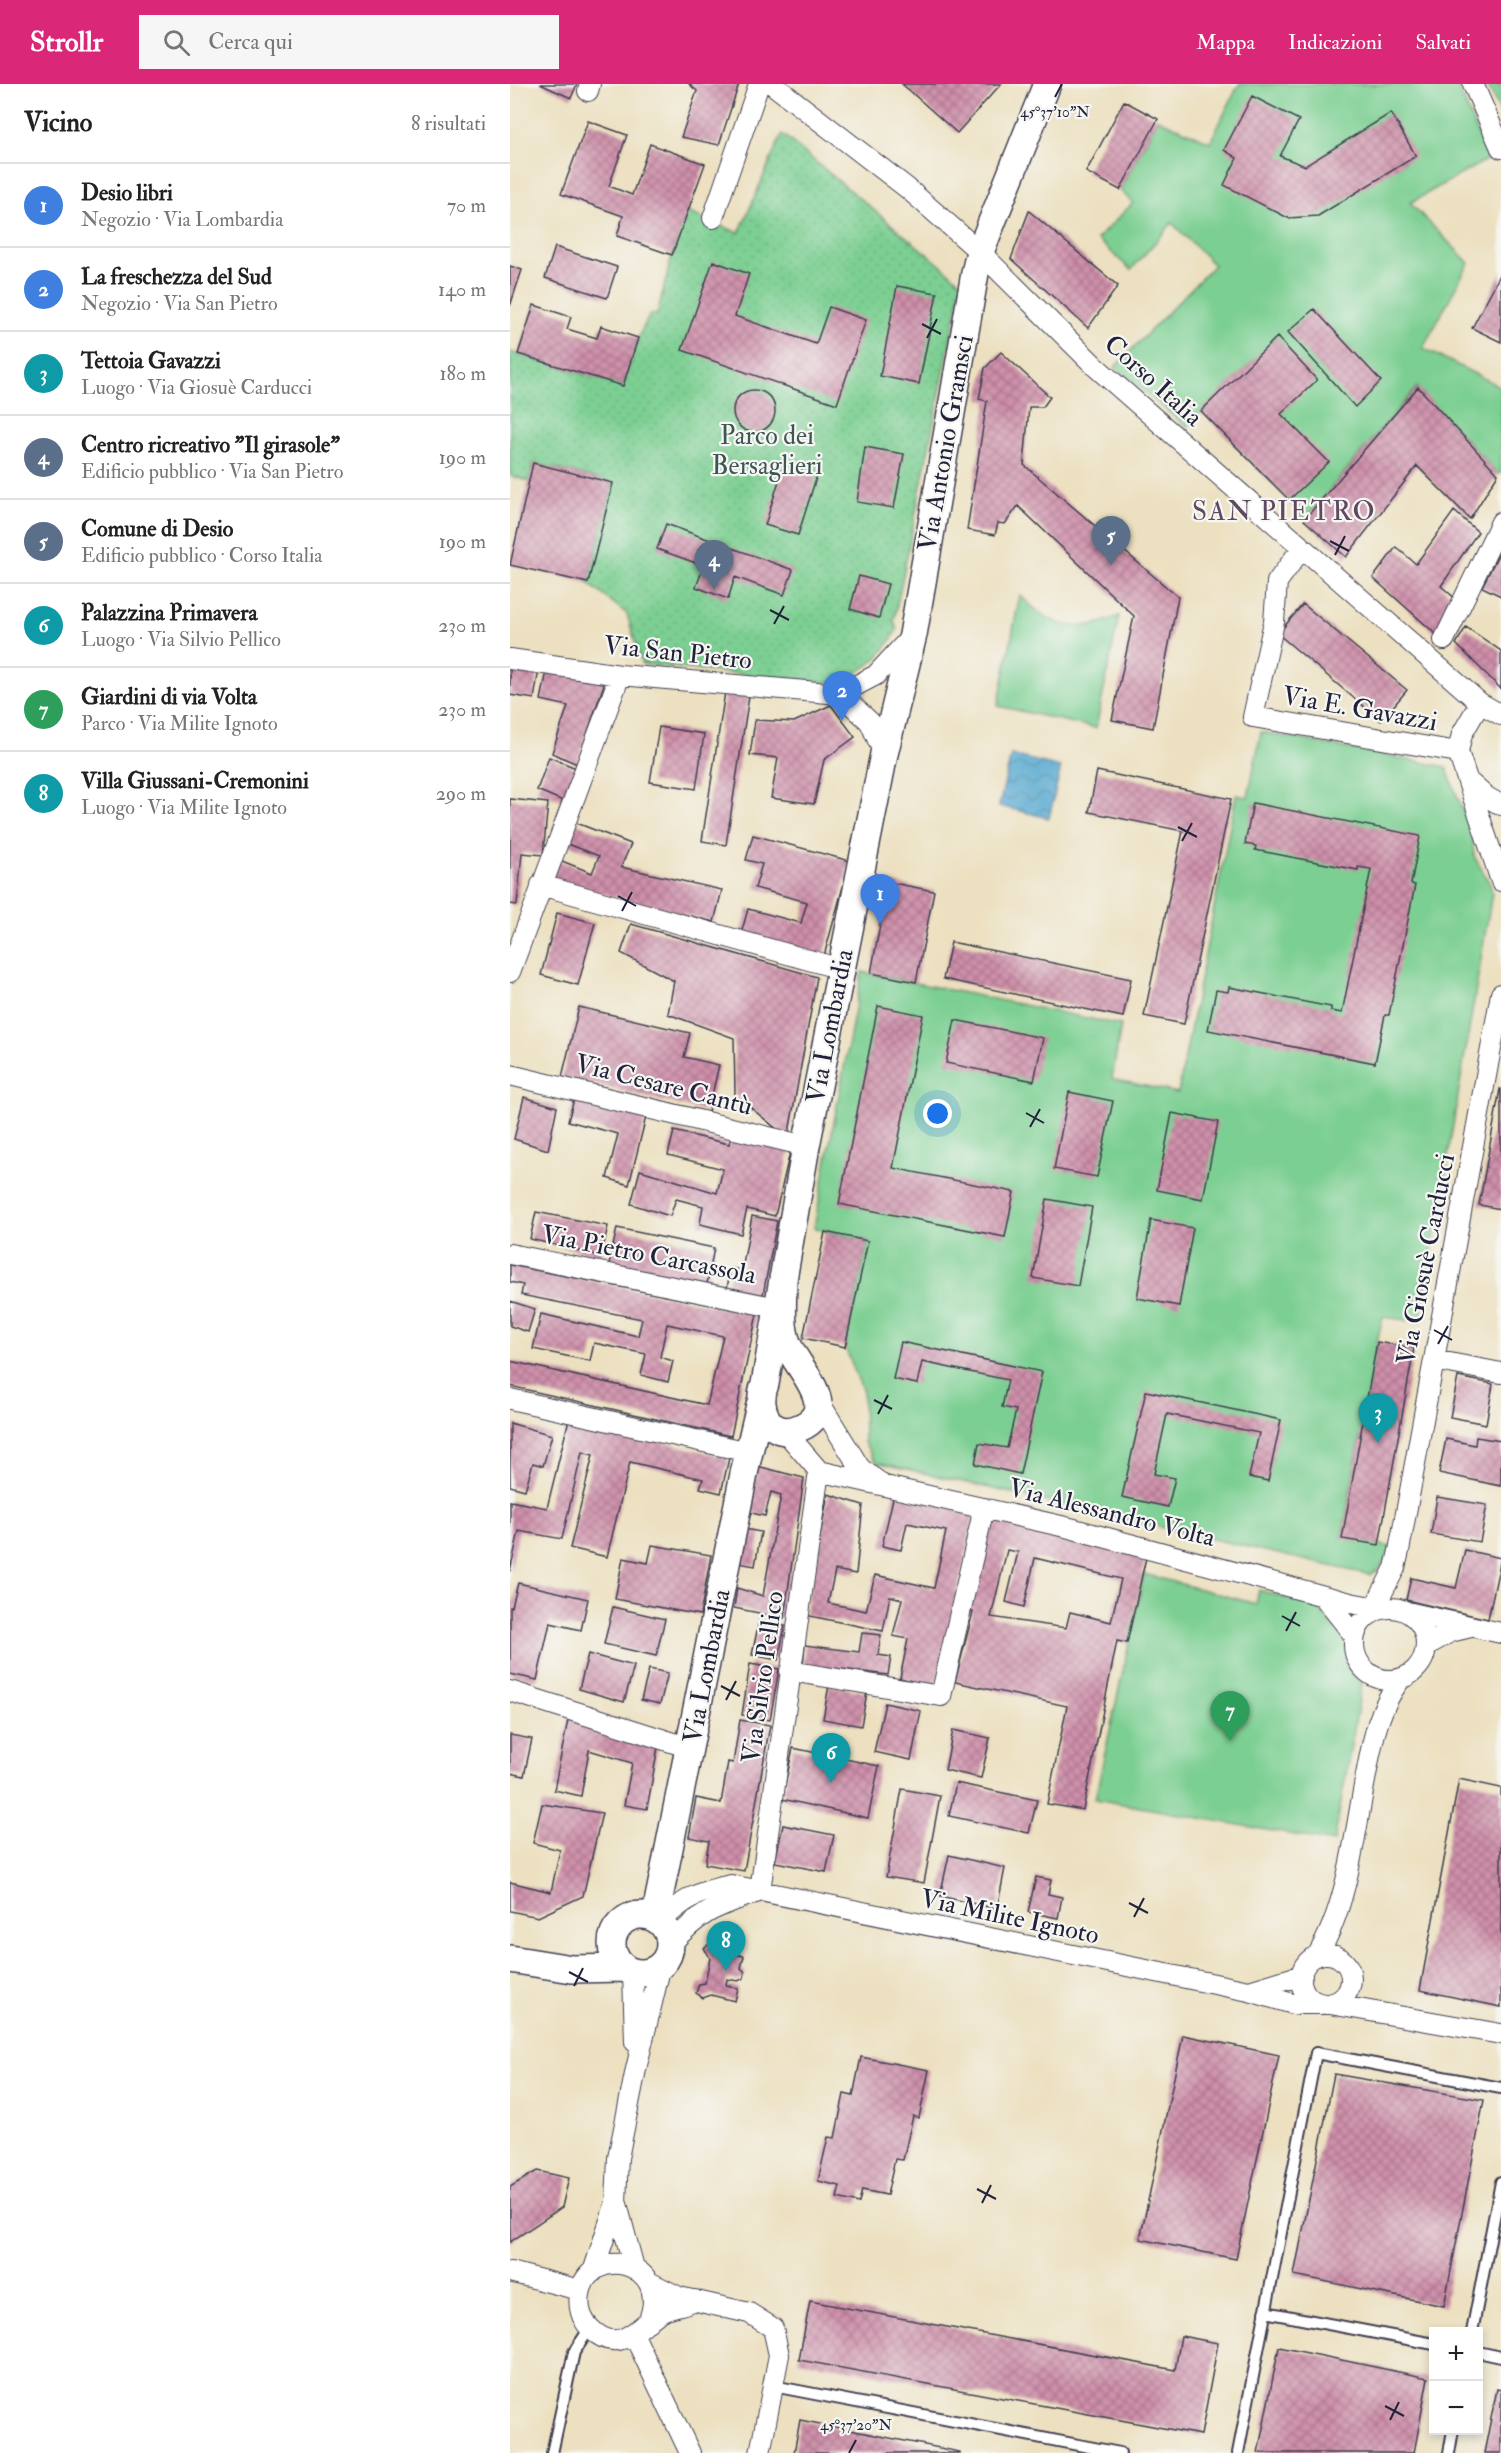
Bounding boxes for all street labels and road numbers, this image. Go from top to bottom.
street label: Corso Italia [1097,328,1209,434]
street label: Via Antonio Gramsci [911,333,981,554]
street label: Via San Pietro [602,629,754,677]
street label: Via E. Gavazzi [1280,680,1440,738]
street label: Via Lombardia [799,946,861,1106]
street label: Via Cesare Cantù [572,1047,756,1122]
street label: Via Giosuè Carducci [1390,1151,1462,1368]
street label: Via Pietro Carcassola [539,1218,759,1292]
street label: Via Alessandro Volta [1005,1472,1219,1554]
street label: Via Lombardia [676,1586,738,1746]
street label: Via Silvio Pellico [735,1589,791,1765]
street label: Via Milite Ignoto [918,1882,1102,1952]

